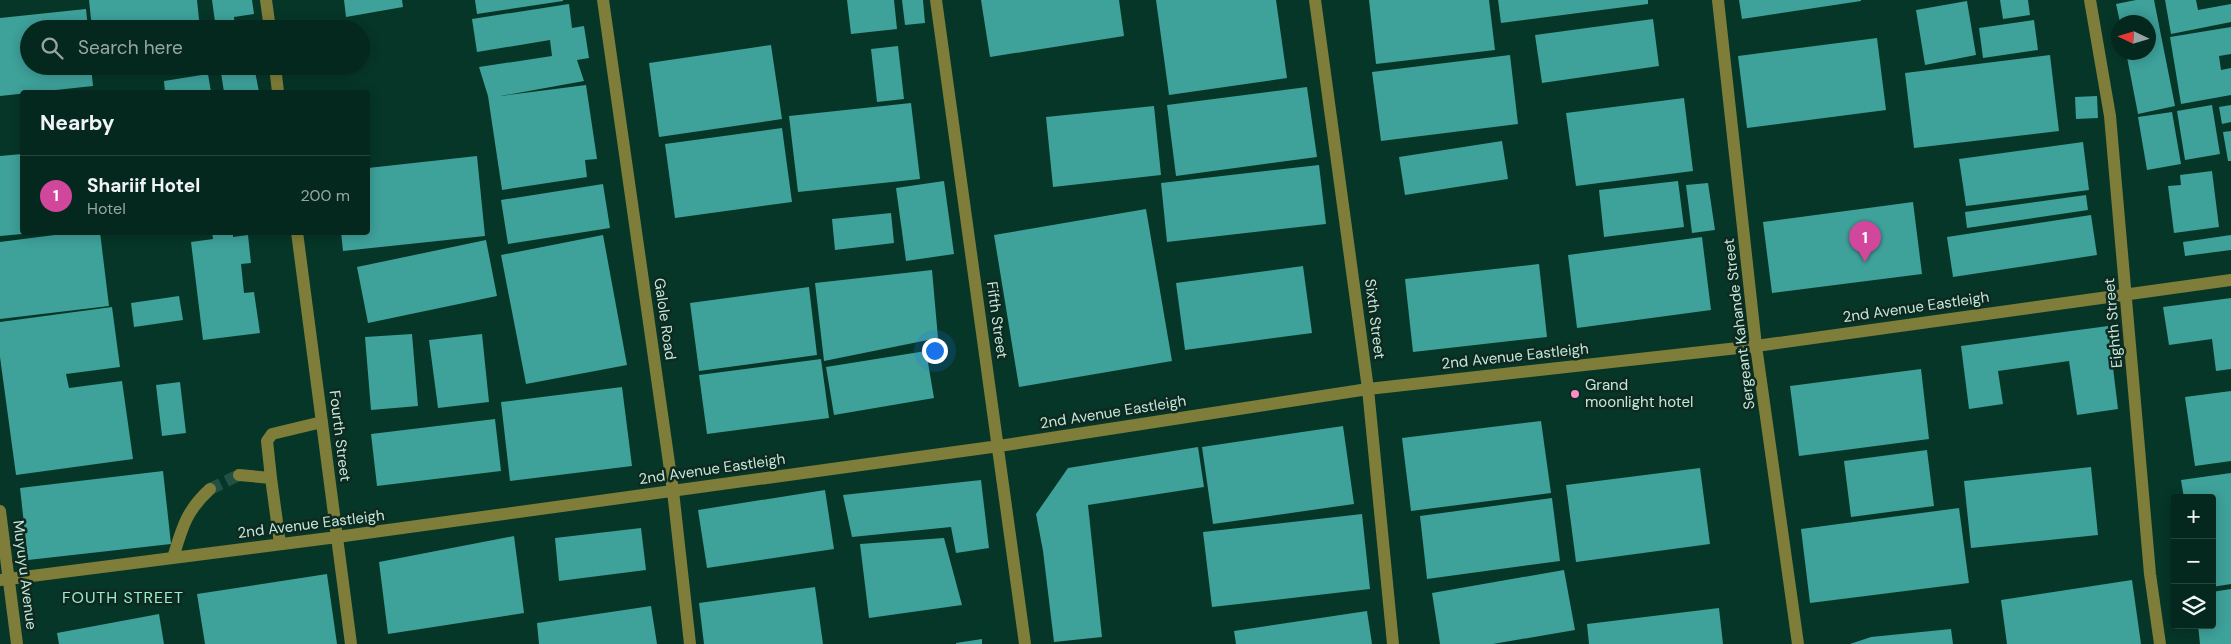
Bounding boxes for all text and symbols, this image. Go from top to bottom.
north arrow [2111,15,2156,60]
search box [20,20,370,75]
icon: search [38,34,66,62]
text: Search here [78,35,183,60]
text: Nearby [40,109,114,137]
text: Shariif Hotel [87,173,200,198]
text: 1 [53,185,59,206]
text: 200 m [301,185,350,206]
text: Hotel [87,198,126,219]
pin: 1 [1849,221,1881,262]
street label: Sergeant Kahande Street [1719,237,1759,411]
street label: Galole Road [649,277,681,361]
street label: Eighth Street [2099,277,2127,369]
street label: Sixth Street [1360,278,1390,360]
street label: Fifth Street [982,280,1012,360]
street label: 2nd Avenue Eastleigh [1841,287,1991,327]
your location [922,338,948,364]
street label: 2nd Avenue Eastleigh [1440,338,1590,374]
place label: Grand moonlight hotel [1585,375,1693,412]
marker: Grand moonlight hotel [1569,388,1581,400]
street label: Fourth Street [324,389,356,483]
street label: 2nd Avenue Eastleigh [1038,391,1188,433]
street label: 2nd Avenue Eastleigh [637,449,787,489]
map controls [2171,494,2216,629]
button: + [2171,494,2216,539]
street label: 2nd Avenue Eastleigh [236,505,386,543]
street label: Muyuyu Avenue [8,519,42,631]
button: − [2171,539,2216,584]
button: layers [2171,584,2216,629]
district label: FOUTH STREET [62,587,184,608]

